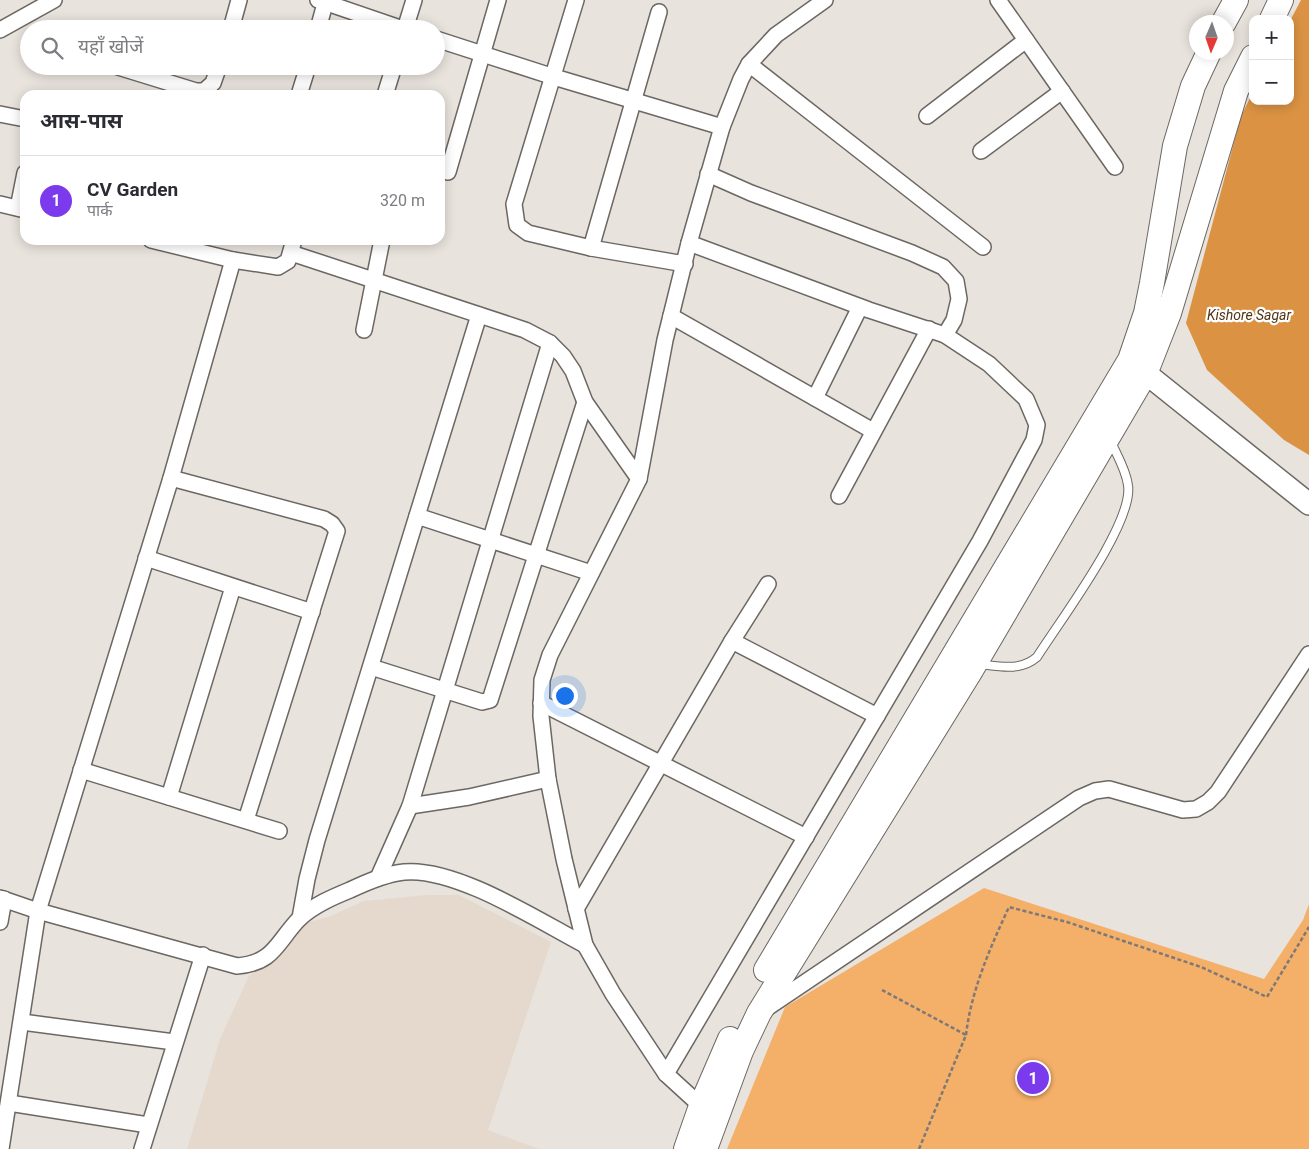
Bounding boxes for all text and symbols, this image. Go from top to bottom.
north arrow [1189,15,1234,60]
map controls [1249,15,1294,105]
button: + [1249,15,1294,60]
search box [20,20,445,75]
icon: search [38,34,66,62]
text: यहाँ खोजें [78,35,143,58]
button: − [1249,60,1294,105]
text: आस-पास [40,109,122,133]
text: CV Garden [87,178,178,201]
text: 1 [51,191,61,210]
text: 320 m [380,191,425,210]
text: पार्क [87,201,113,220]
water label: Kishore Sagar [1207,307,1292,323]
your location [552,683,578,709]
pin: 1 [1017,1059,1049,1097]

